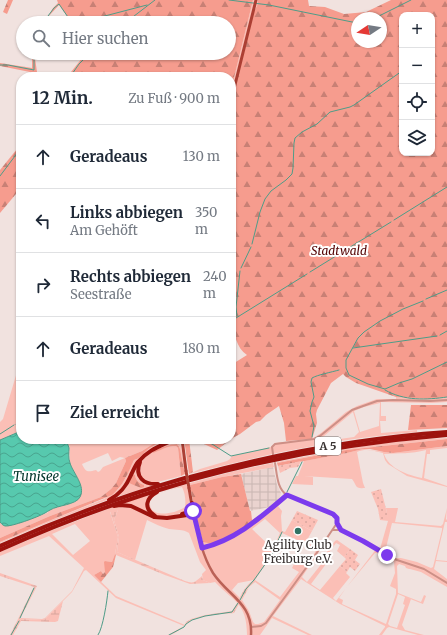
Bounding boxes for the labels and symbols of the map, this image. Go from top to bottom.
north arrow [351,12,387,48]
park label: Stadtwald [311,243,367,258]
road number: A 5 [315,437,341,455]
water label: Tunisee [13,468,59,485]
route start [184,502,202,520]
marker: Agility Club Freiburg e.V. [293,526,303,536]
place label: Agility Club Freiburg e.V. [263,537,333,566]
route end [378,546,396,564]

